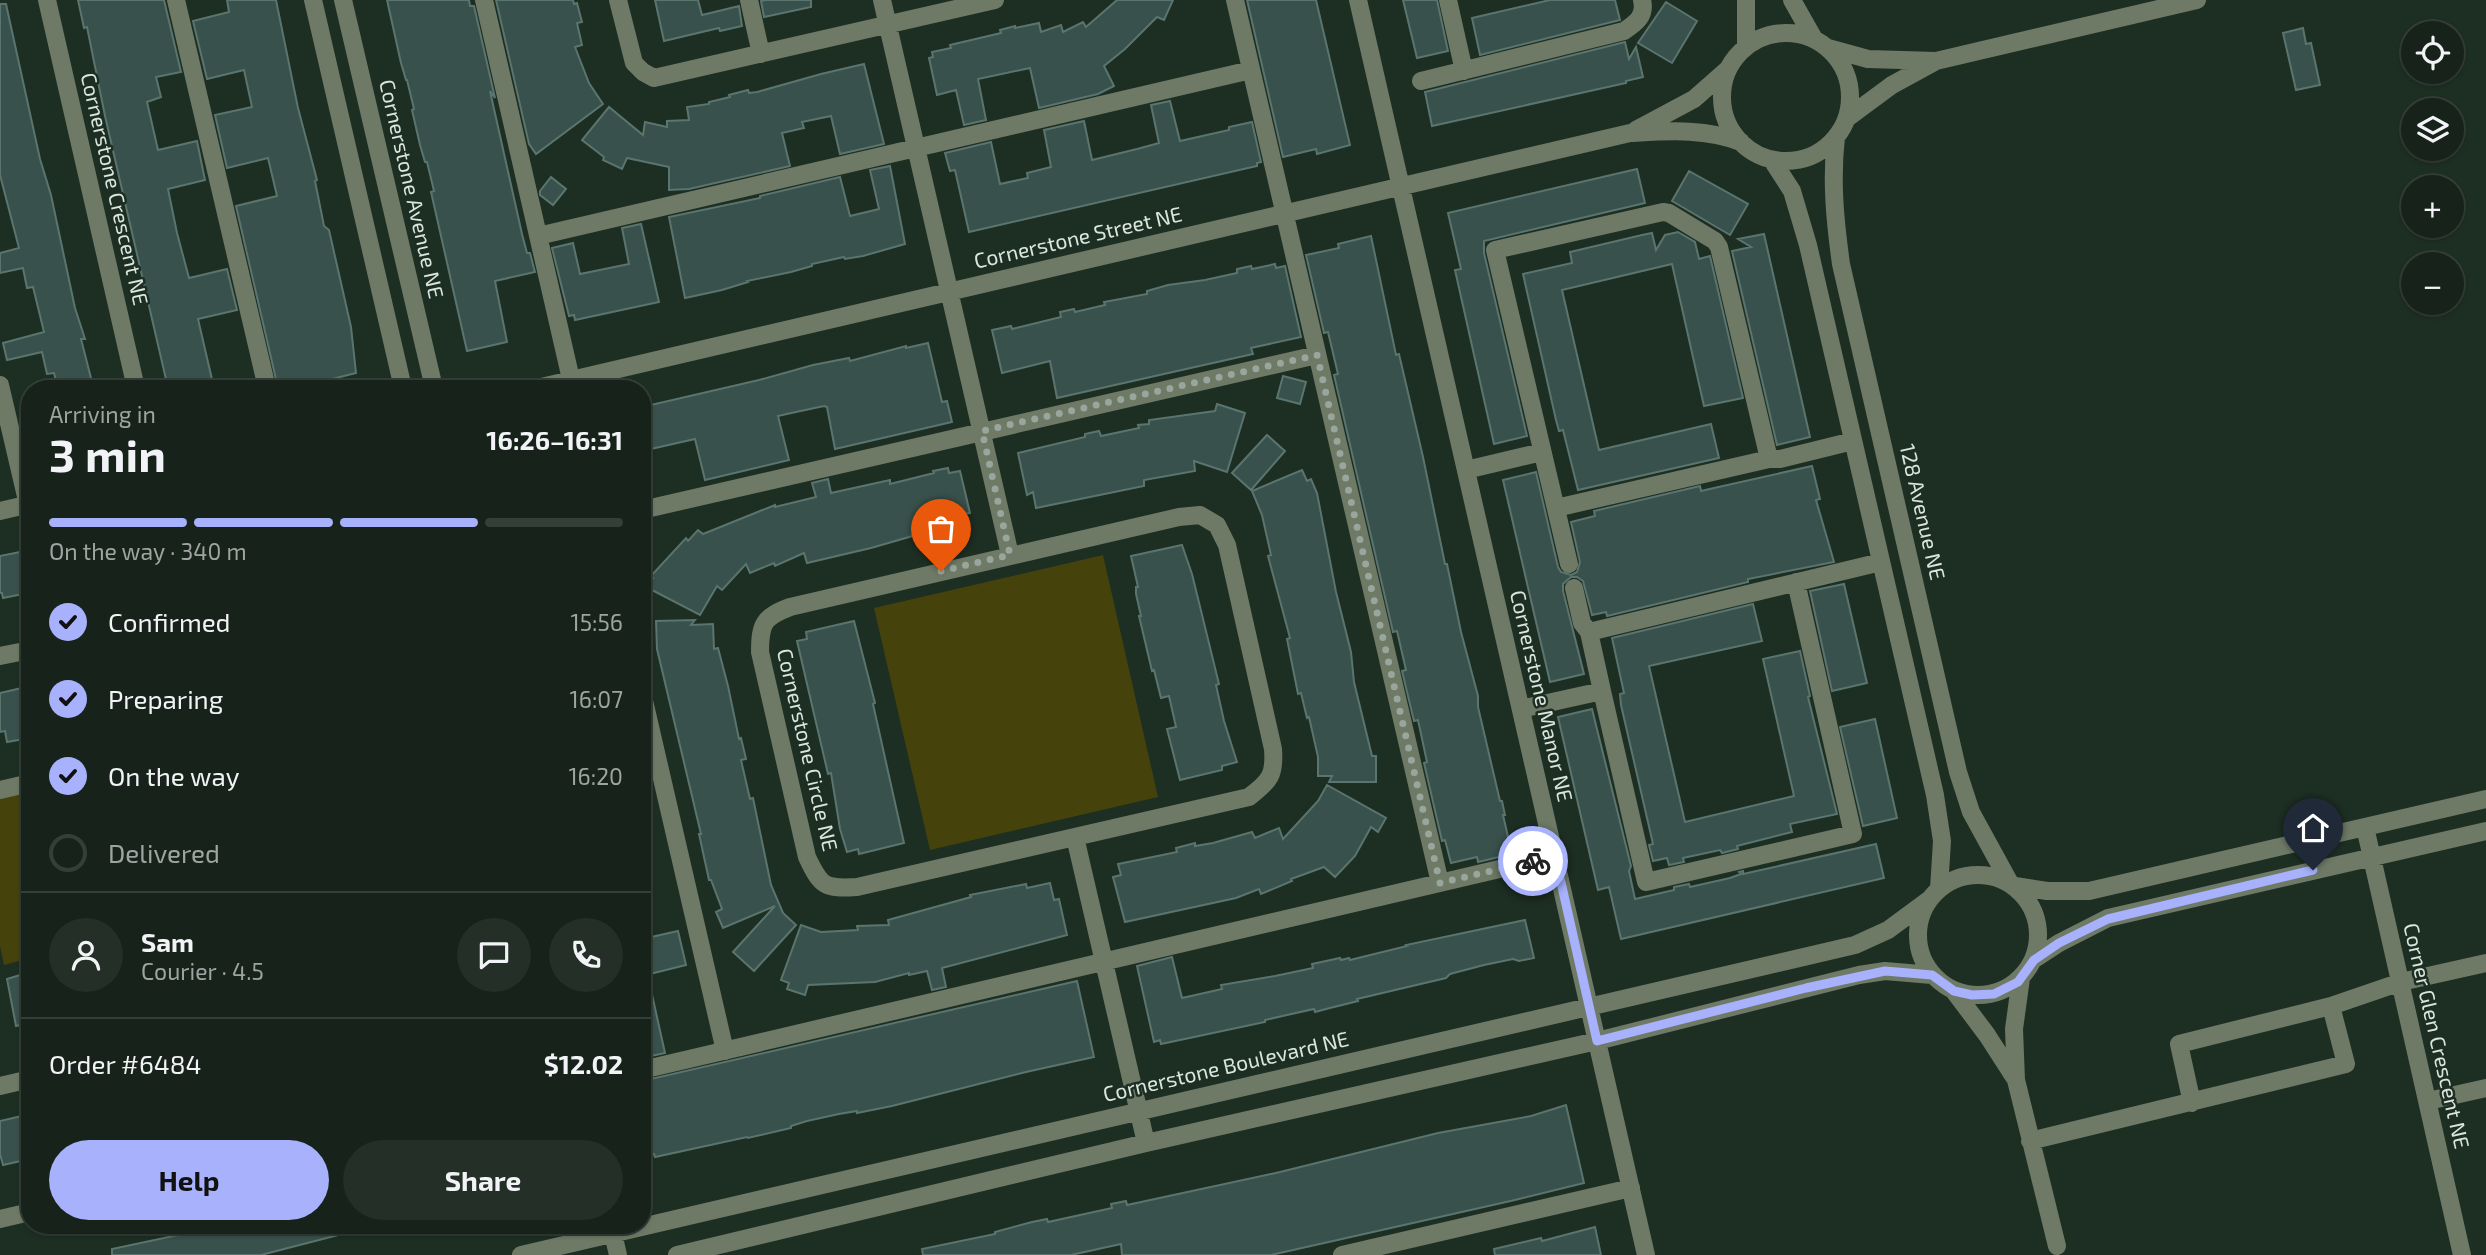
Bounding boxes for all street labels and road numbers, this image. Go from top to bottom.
street label: Cornerstone Crescent NE [77,70,154,307]
street label: Cornerstone Avenue NE [375,77,450,301]
street label: Cornerstone Street NE [971,200,1184,273]
street label: 128 Avenue NE [1896,441,1951,582]
street label: Cornerstone Manor NE [1506,587,1579,804]
street label: Cornerstone Circle NE [773,646,844,853]
street label: Corner Glen Crescent NE [2399,920,2476,1151]
street label: Cornerstone Boulevard NE [1100,1025,1351,1106]

